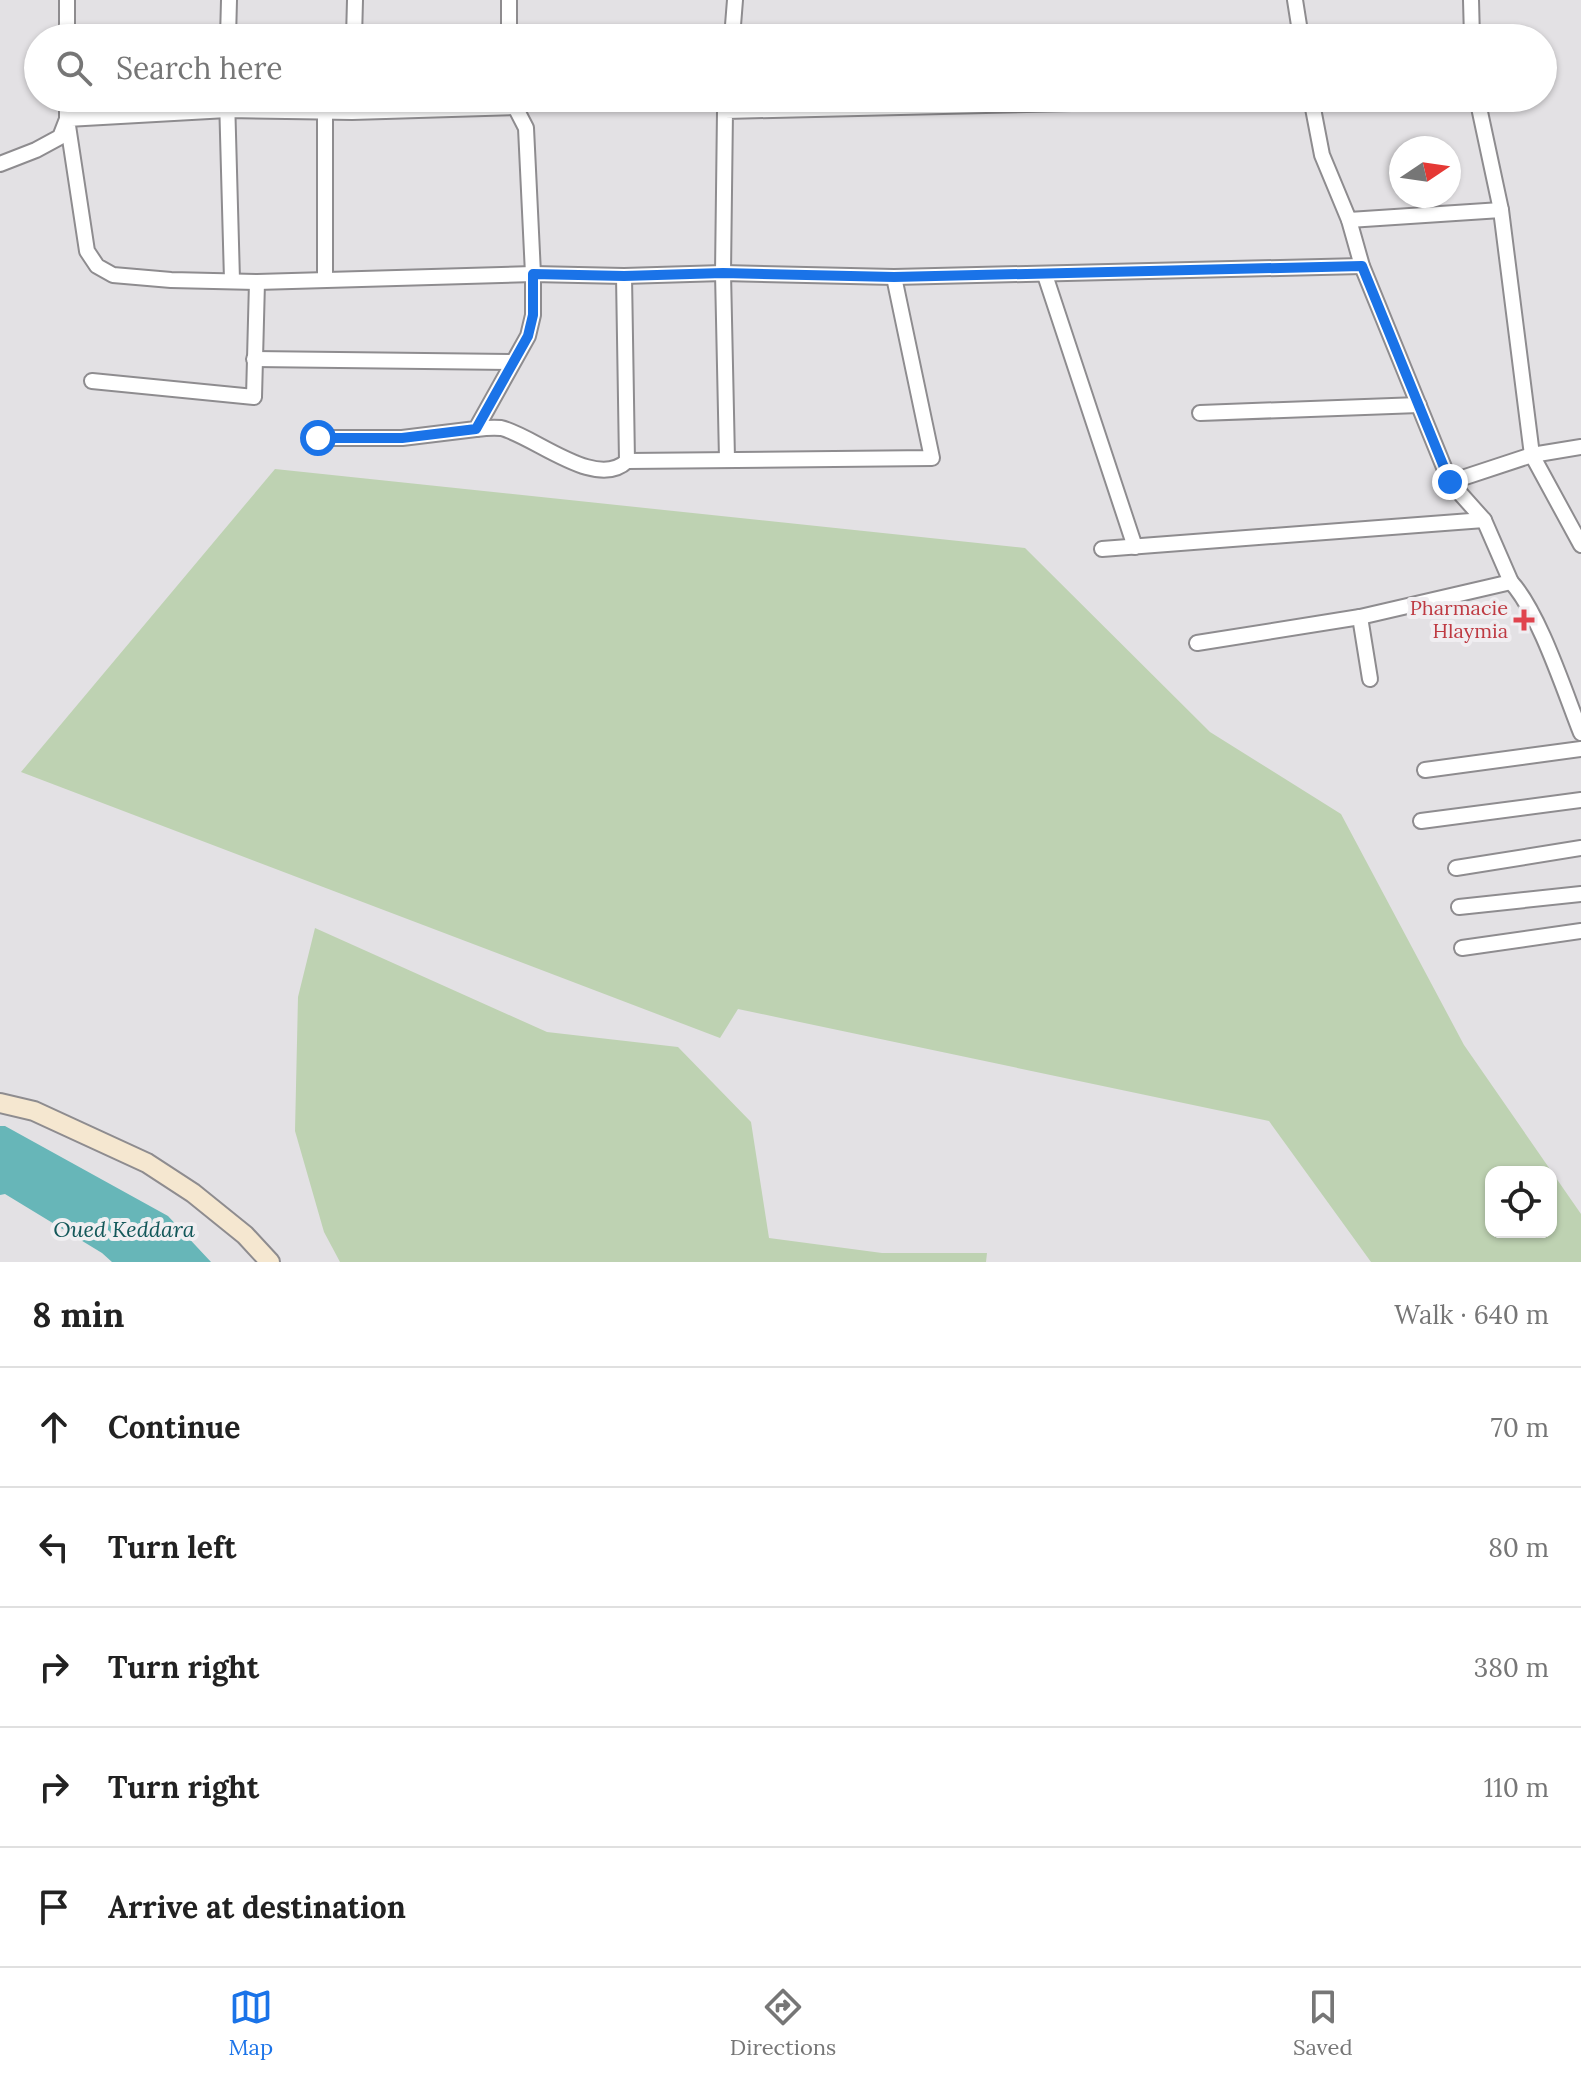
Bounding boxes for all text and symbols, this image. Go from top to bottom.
search box [24,24,1557,112]
icon: search [52,46,96,90]
text: Search here [116,49,283,87]
north arrow [1389,136,1461,208]
route start [300,420,336,456]
route end [1432,464,1468,500]
place label: Pharmacie Hlaymia [1410,595,1508,643]
marker: Pharmacie Hlaymia [1515,611,1533,629]
map controls [1485,1166,1557,1238]
button: locate [1485,1166,1557,1238]
water label: Oued Keddara [53,1215,196,1243]
text: 8 min [32,1293,124,1336]
text: Walk · 640 m [1394,1298,1549,1331]
icon: ahead [32,1405,76,1449]
text: Continue [108,1408,240,1446]
text: 70 m [1491,1411,1549,1444]
icon: left [32,1525,76,1569]
text: Turn left [108,1528,236,1566]
text: 80 m [1488,1531,1549,1564]
icon: right [32,1645,76,1689]
text: Turn right [108,1648,259,1686]
text: 380 m [1474,1651,1549,1684]
icon: right [32,1765,76,1809]
text: Turn right [108,1768,259,1806]
text: 110 m [1484,1771,1549,1804]
icon: arrive [32,1885,76,1929]
text: Arrive at destination [108,1888,406,1926]
tab: Map [228,1985,273,2061]
tab: Directions [730,1985,836,2061]
tab: Saved [1293,1985,1353,2061]

